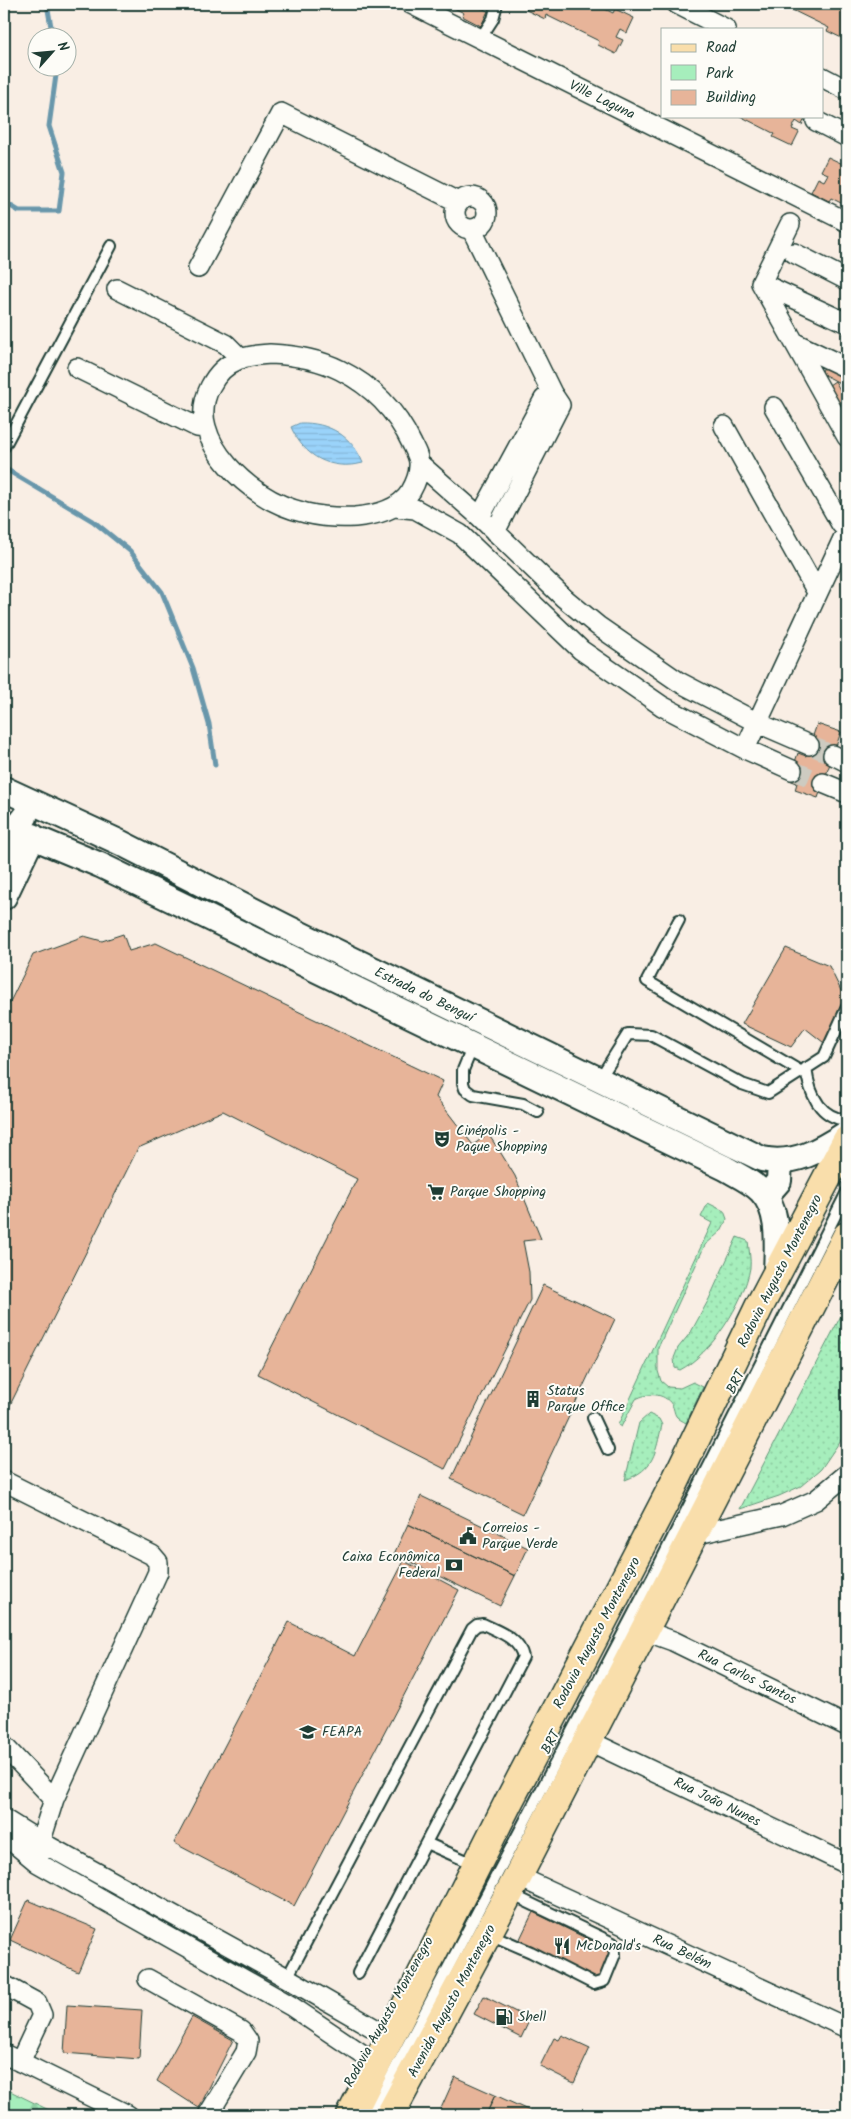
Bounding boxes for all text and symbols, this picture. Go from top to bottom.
north arrow [28,28,78,78]
legend [661,28,824,118]
text: Road [706,36,737,60]
text: N [51,38,75,56]
text: Park [706,62,734,86]
street label: Ville Laguna [565,75,639,125]
text: Building [706,86,756,110]
street label: Estrada do Benguí [371,961,480,1030]
place label: Cinépolis - Paque Shopping [456,1120,548,1158]
theatre icon: Cinépolis - Paque Shopping [432,1129,452,1149]
place label: Parque Shopping [450,1181,546,1203]
supermarket icon: Parque Shopping [426,1182,446,1202]
street label: Rodovia Augusto Montenegro [732,1191,828,1351]
street label: BRT [721,1365,752,1398]
place label: Status Parque Office [547,1380,626,1418]
building icon: Status Parque Office [523,1389,543,1409]
place label: Correios - Parque Verde [482,1517,558,1555]
public building icon: Correios - Parque Verde [458,1526,478,1546]
place label: Caixa Econômica Federal [342,1546,441,1584]
street label: Rodovia Augusto Montenegro [548,1553,646,1713]
bank icon: Caixa Econômica Federal [444,1555,464,1575]
street label: Rua Carlos Santos [694,1644,800,1710]
place label: FEAPA [322,1721,362,1743]
school or university icon: FEAPA [298,1722,318,1742]
street label: BRT [536,1725,567,1758]
street label: Rua João Nunes [670,1771,764,1833]
street label: Avenida Augusto Montenegro [402,1921,502,2081]
street label: Rua Belém [649,1929,715,1975]
street label: Rodovia Augusto Montenegro [338,1933,440,2091]
place label: McDonald's [576,1935,641,1957]
restaurant icon: McDonald's [552,1936,572,1956]
place label: Shell [518,2006,547,2028]
fuel station icon: Shell [494,2007,514,2027]

